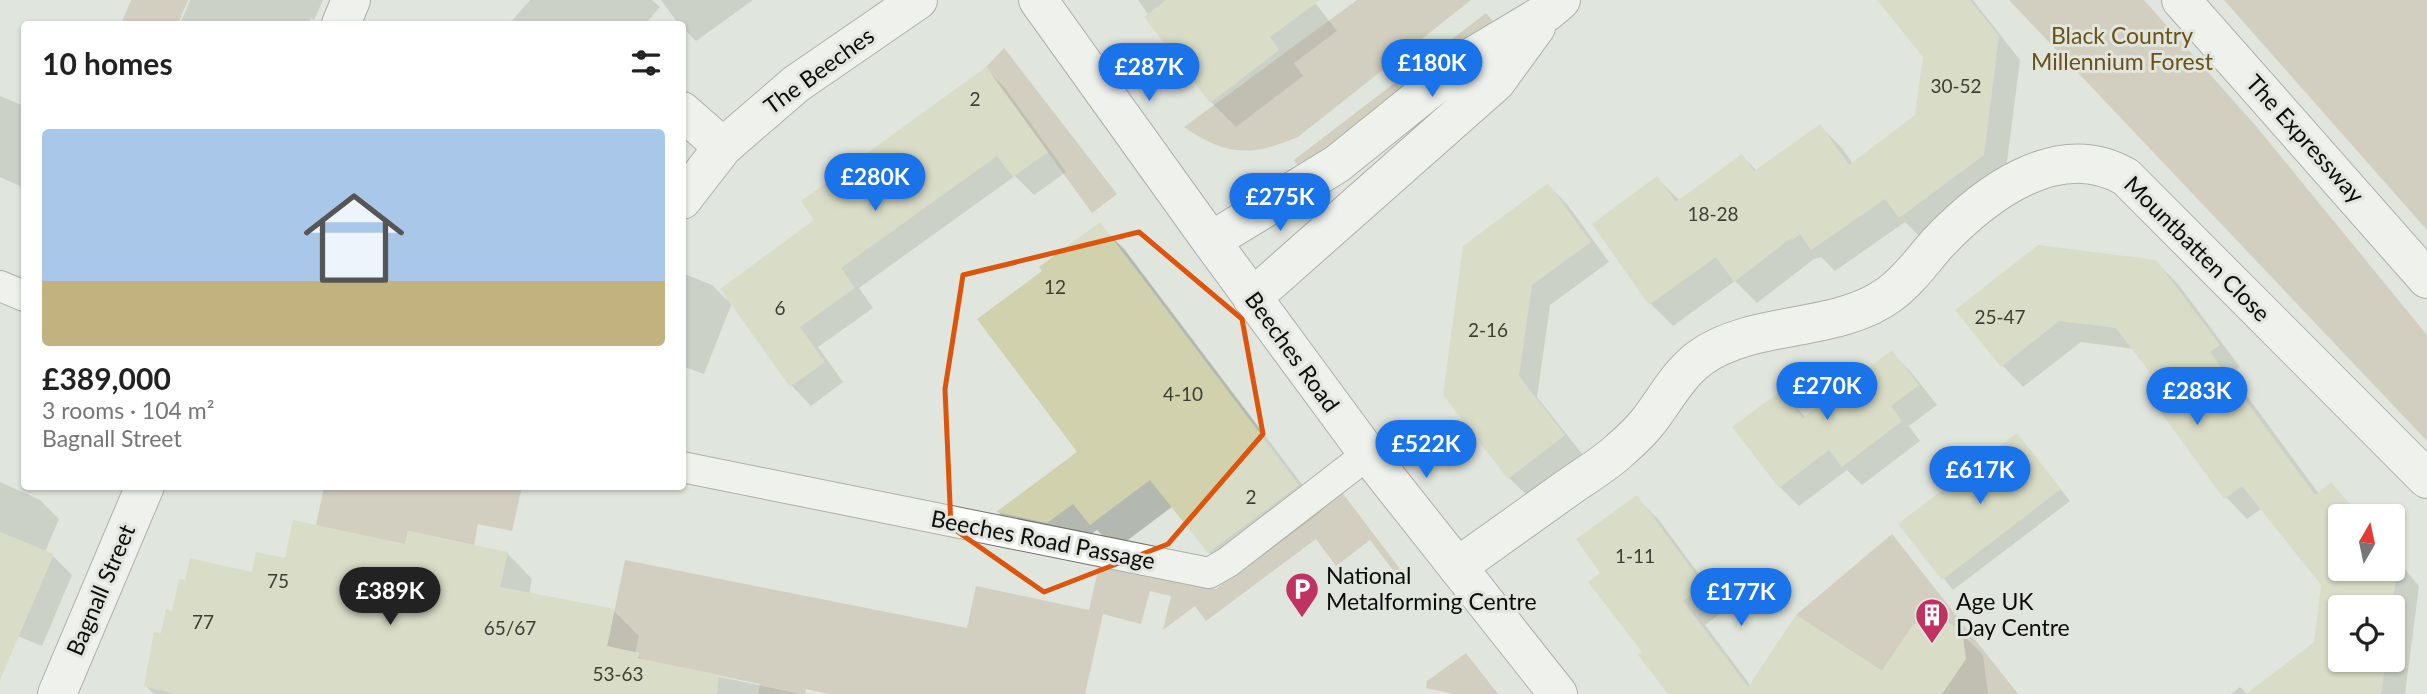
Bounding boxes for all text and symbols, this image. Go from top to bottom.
street label: The Beeches [758,21,879,119]
park label: Black Country Millennium Forest [2031,21,2214,75]
pin: £180K [1383,40,1481,99]
pin: £287K [1100,43,1198,103]
icon: filters [627,44,665,82]
text: 10 homes [42,45,173,81]
text: £180K [1397,48,1467,76]
text: £287K [1114,52,1184,80]
street label: The Expressway [2241,68,2371,208]
house number: 30-52 [1930,74,1982,97]
house number: 2 [969,87,981,110]
pin: £280K [826,154,924,213]
text: £280K [840,162,910,190]
street label: Mountbatten Close [2119,170,2276,327]
pin: £275K [1231,174,1329,233]
icon: home [291,175,417,301]
text: £275K [1245,182,1315,210]
house number: 18-28 [1687,202,1739,225]
house number: 12 [1044,275,1066,298]
street label: Beeches Road [1240,286,1346,417]
house number: 6 [774,296,786,319]
house number: 25-47 [1974,305,2026,328]
house number: 2-16 [1468,318,1508,341]
text: £389,000 [42,360,171,396]
pin: £270K [1778,362,1876,422]
pin: £283K [2148,368,2246,427]
text: £270K [1792,371,1862,399]
text: £283K [2162,376,2232,404]
house number: 4-10 [1163,382,1203,405]
text: 3 rooms · 104 m² [42,396,214,424]
pin: £522K [1377,420,1475,480]
text: Bagnall Street [42,424,182,452]
text: £522K [1391,429,1461,457]
pin: £617K [1931,447,2029,506]
text: £617K [1945,455,2015,483]
house number: 2 [1245,485,1257,508]
street label: Beeches Road Passage [929,504,1158,574]
north arrow [2328,504,2404,581]
map controls [2328,504,2405,672]
street label: Bagnall Street [60,519,141,659]
house number: 1-11 [1615,544,1655,567]
place label: National Metalforming Centre [1326,561,1537,615]
pin: £389K [341,568,439,627]
pin: £177K [1692,568,1790,628]
house number: 75 [267,569,289,592]
parking icon: National Metalforming Centre [1283,570,1321,619]
text: £389K [355,576,425,604]
text: £177K [1706,577,1776,605]
place label: Age UK Day Centre [1956,587,2070,641]
button: locate [2328,595,2405,672]
building icon: Age UK Day Centre [1913,596,1951,645]
house number: 77 [192,610,214,633]
house number: 65/67 [484,616,536,639]
house number: 53-63 [592,662,644,685]

